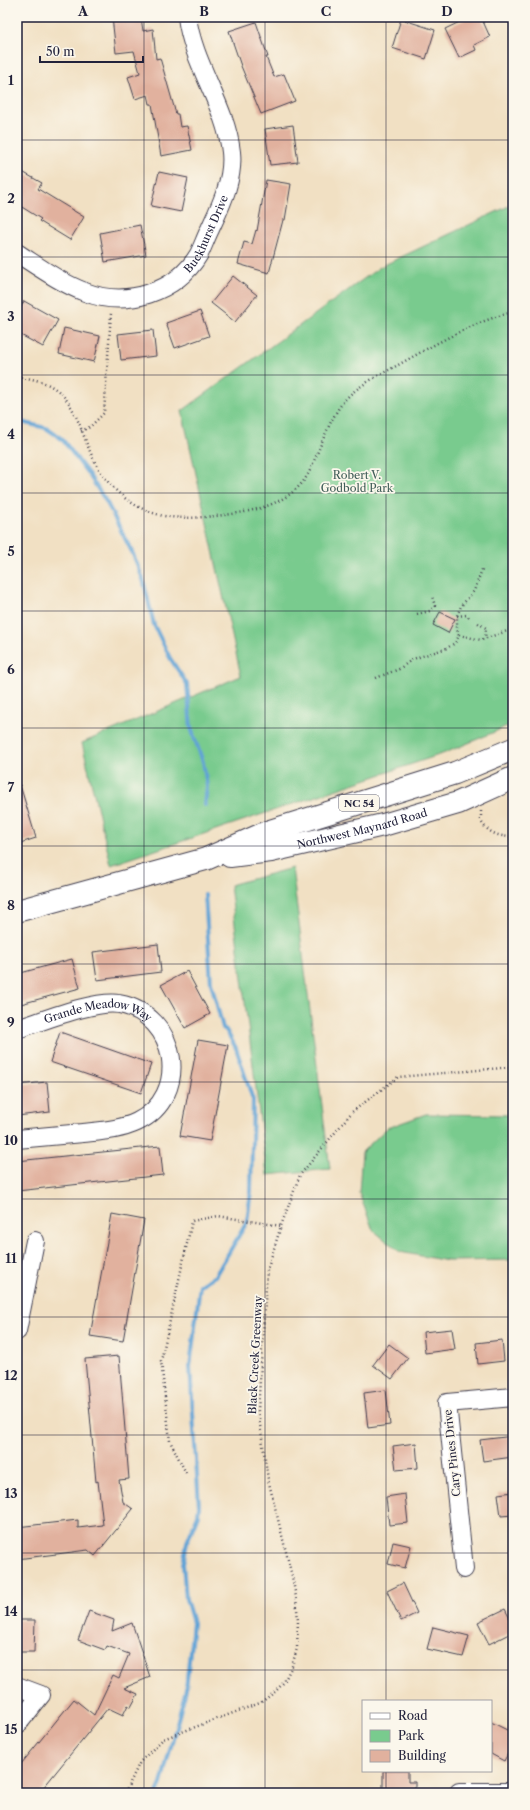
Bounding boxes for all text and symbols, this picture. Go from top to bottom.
text: A [77,3,89,19]
text: B [199,3,209,19]
text: C [321,3,331,19]
text: D [441,3,453,19]
scale bar [40,38,143,64]
text: 50 m [46,44,75,59]
text: 1 [8,72,14,88]
text: 2 [7,190,15,206]
street label: Buckhurst Drive [181,193,231,276]
text: 3 [7,308,15,324]
text: 4 [7,426,15,442]
park label: Robert V. Godbold Park [321,468,394,495]
text: 5 [7,543,15,559]
text: 6 [7,661,15,677]
text: 7 [8,779,15,795]
road number: NC 54 [339,795,379,811]
street label: Northwest Maynard Road [295,805,429,852]
text: 8 [7,897,15,913]
text: Grande Meadow Way [42,996,156,1026]
text: 9 [7,1014,15,1030]
street label: Grande Meadow Way [41,1016,153,1030]
text: 10 [4,1132,18,1148]
text: 11 [5,1250,17,1266]
street label: Black Creek Greenway [245,1295,265,1415]
text: 12 [4,1367,18,1383]
street label: Cary Pines Drive [440,1409,464,1497]
text: 13 [4,1485,18,1501]
text: 14 [4,1603,18,1619]
legend [362,1700,492,1772]
text: Road [398,1708,428,1723]
text: 15 [4,1721,18,1737]
text: Park [398,1728,425,1743]
text: Building [398,1748,446,1763]

